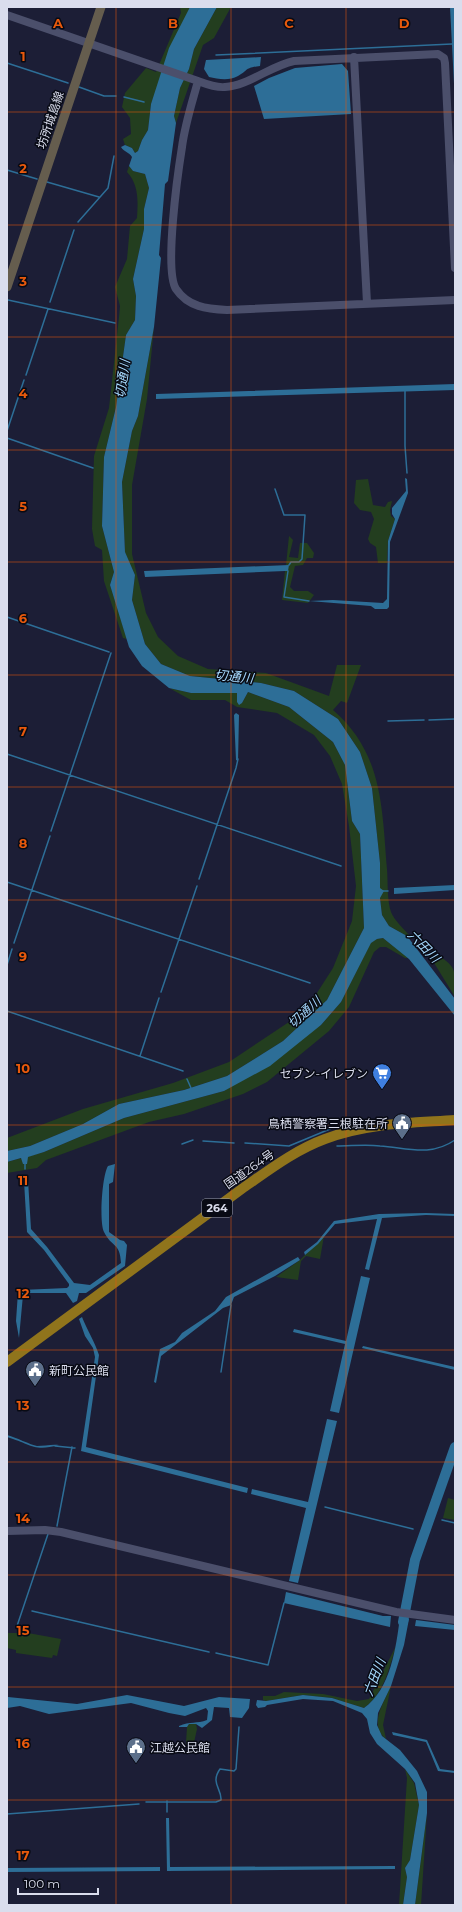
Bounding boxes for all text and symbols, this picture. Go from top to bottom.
text: A [52,15,64,31]
text: B [168,15,178,31]
text: C [284,15,294,31]
text: D [399,15,410,31]
text: 1 [20,48,26,64]
street label: 坊所城島線 [33,89,67,151]
text: 2 [19,160,27,176]
text: 3 [18,273,27,289]
water label: 切通川 [111,357,133,399]
text: 4 [19,385,28,401]
text: 5 [19,498,27,514]
text: 6 [19,610,28,626]
water label: 切通川 [214,666,256,686]
text: 7 [19,723,27,739]
text: 8 [19,835,28,851]
water label: 六田川 [405,926,445,967]
text: 9 [19,948,27,964]
water label: 切通川 [284,992,325,1031]
text: 10 [16,1060,30,1076]
supermarket icon: セブン-イレブン [371,1062,393,1090]
place label: セブン-イレブン [279,1066,368,1081]
public building icon: 鳥栖警察署三根駐在所 [391,1112,413,1140]
place label: 鳥栖警察署三根駐在所 [268,1116,388,1131]
street label: 国道264号 [221,1146,277,1192]
text: 11 [18,1172,28,1188]
road number: 264 [202,1199,232,1217]
text: 12 [17,1285,30,1301]
public building icon: 新町公民館 [24,1359,46,1387]
place label: 新町公民館 [49,1363,109,1378]
text: 13 [17,1397,30,1413]
text: 14 [16,1510,30,1526]
text: 15 [17,1622,30,1638]
water label: 六田川 [360,1654,389,1698]
text: 16 [16,1735,30,1751]
public building icon: 江越公民館 [125,1736,147,1764]
place label: 江越公民館 [150,1740,210,1755]
text: 17 [16,1847,30,1863]
scale bar [18,1870,98,1896]
text: 100 m [24,1876,60,1891]

